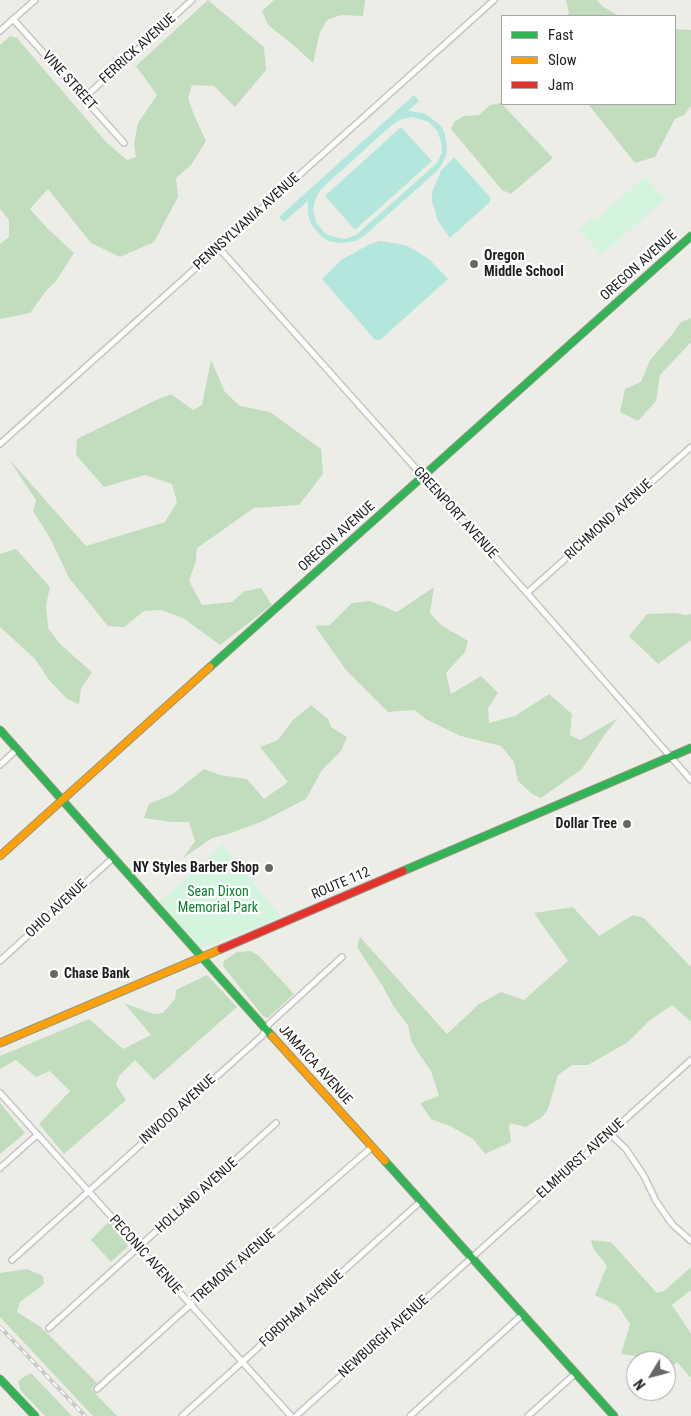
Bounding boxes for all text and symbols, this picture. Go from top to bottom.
street label: FERRICK AVENUE [96,10,180,88]
legend [501,15,676,105]
text: Fast [548,26,573,44]
street label: VINE STREET [38,48,100,114]
text: Slow [548,51,577,69]
text: Jam [548,76,574,94]
street label: PENNSYLVANIA AVENUE [191,170,303,274]
street label: OREGON AVENUE [597,227,681,305]
place label: Oregon Middle School [484,248,564,280]
marker: Oregon Middle School [468,258,480,270]
street label: GREENPORT AVENUE [409,464,501,562]
street label: RICHMOND AVENUE [562,476,656,564]
street label: OREGON AVENUE [295,498,379,576]
place label: Dollar Tree [556,816,617,832]
marker: Dollar Tree [621,818,633,830]
place label: NY Styles Barber Shop [133,860,259,876]
marker: NY Styles Barber Shop [263,862,275,874]
street label: ROUTE 112 [309,864,373,904]
street label: OHIO AVENUE [23,876,91,942]
park label: Sean Dixon Memorial Park [178,884,258,916]
place label: Chase Bank [64,966,130,982]
marker: Chase Bank [48,968,60,980]
street label: JAMAICA AVENUE [275,1021,355,1109]
street label: INWOOD AVENUE [136,1071,220,1149]
street label: ELMHURST AVENUE [534,1115,628,1203]
street label: HOLLAND AVENUE [153,1155,241,1237]
street label: PECONIC AVENUE [105,1212,185,1298]
street label: TREMONT AVENUE [189,1226,279,1308]
street label: FORDHAM AVENUE [257,1267,347,1351]
street label: NEWBURGH AVENUE [336,1292,432,1382]
north arrow [626,1351,676,1401]
text: N [631,1376,649,1393]

